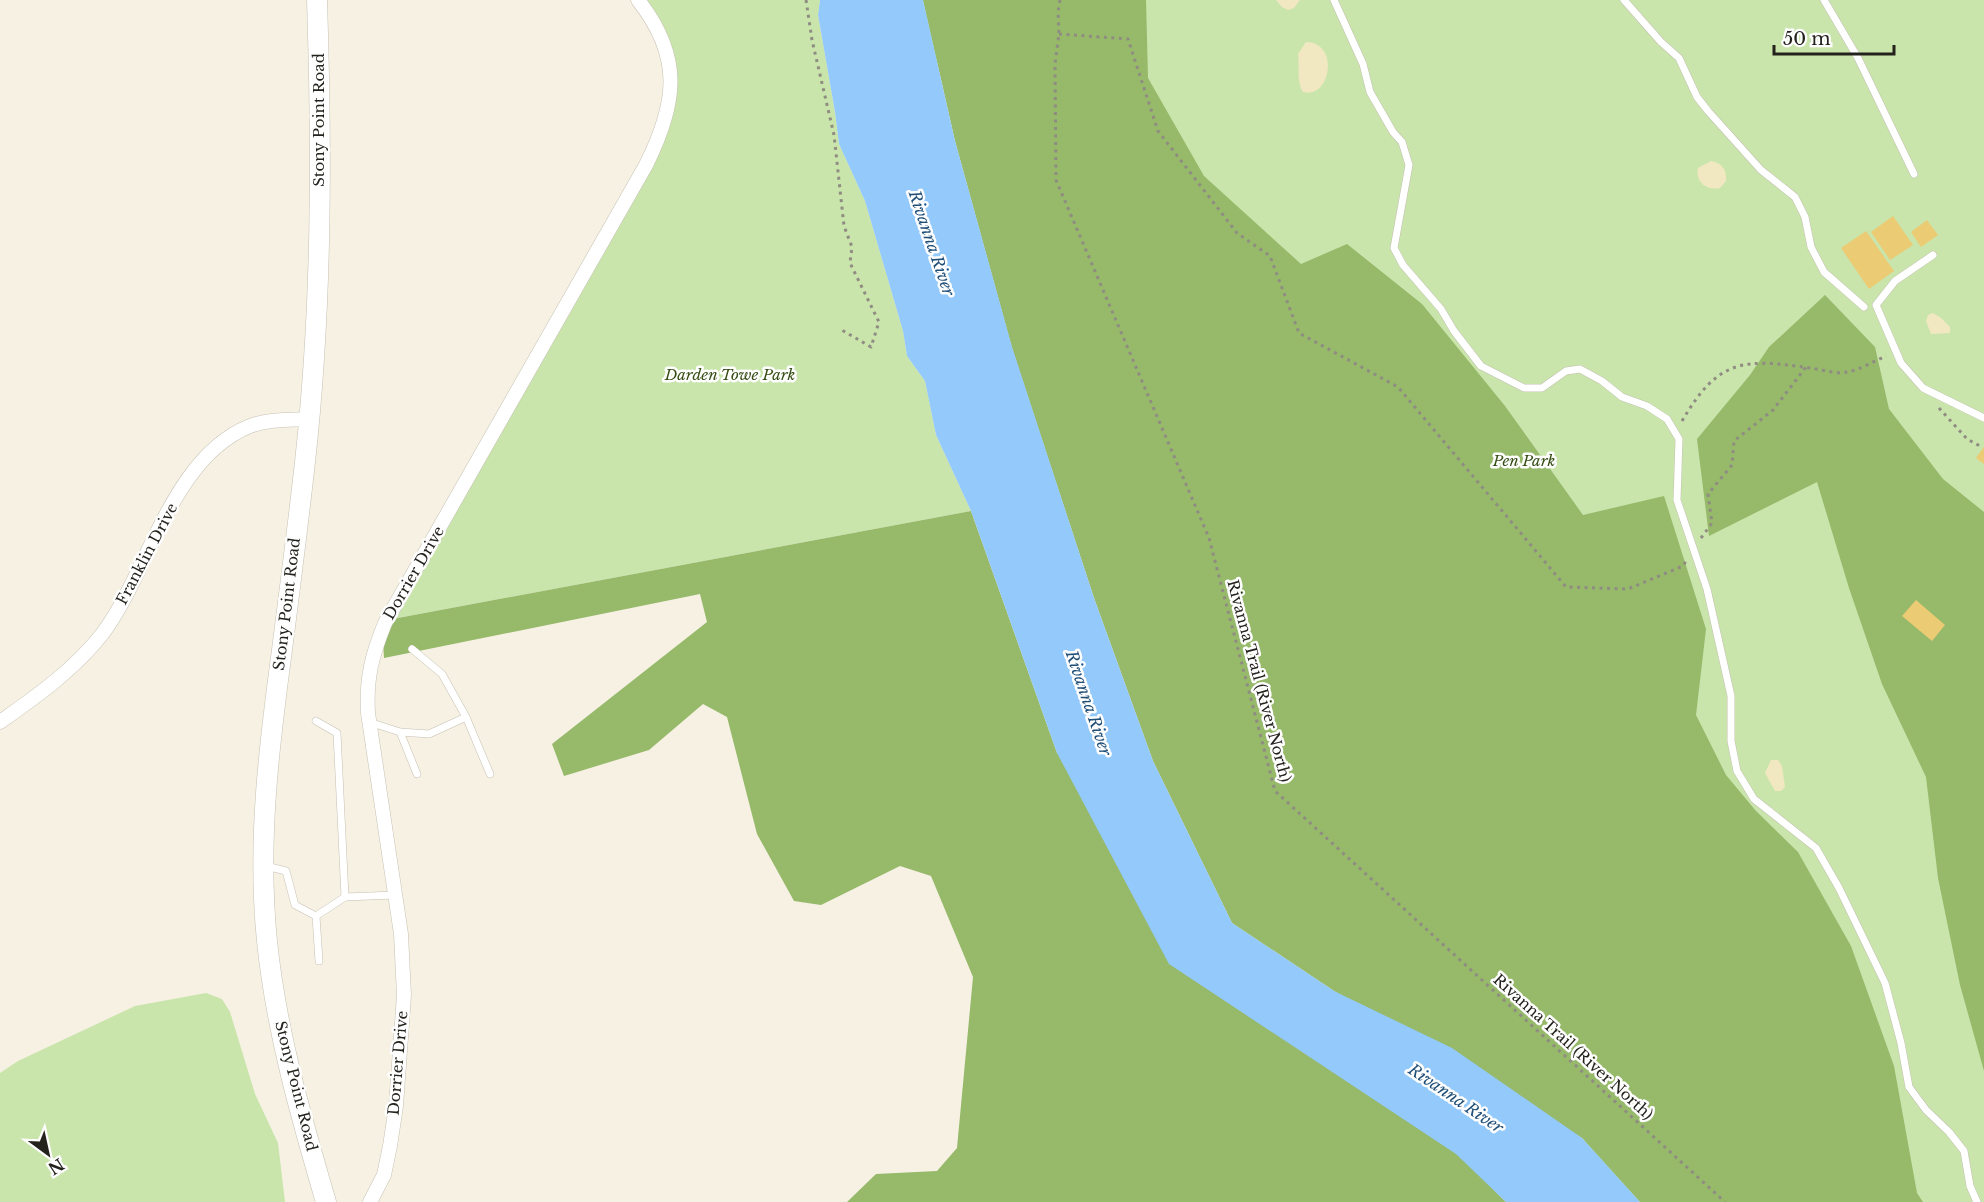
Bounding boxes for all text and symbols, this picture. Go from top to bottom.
scale bar [1774,18,1894,56]
text: 50 m [1783,28,1831,50]
street label: Stony Point Road [309,53,328,187]
water label: Rivanna River [904,187,960,299]
park label: Darden Towe Park [664,365,795,384]
park label: Pen Park [1492,451,1555,470]
street label: Franklin Drive [112,500,181,608]
street label: Dorrier Drive [379,523,448,623]
street label: Stony Point Road [269,536,304,671]
street label: Rivanna Trail (River North) [1223,578,1296,784]
water label: Rivanna River [1061,647,1117,759]
street label: Rivanna Trail (River North) [1489,970,1657,1123]
street label: Dorrier Drive [383,1010,412,1116]
street label: Stony Point Road [271,1019,322,1153]
water label: Rivanna River [1404,1058,1508,1137]
north arrow [18,1124,78,1184]
text: N [44,1154,68,1179]

